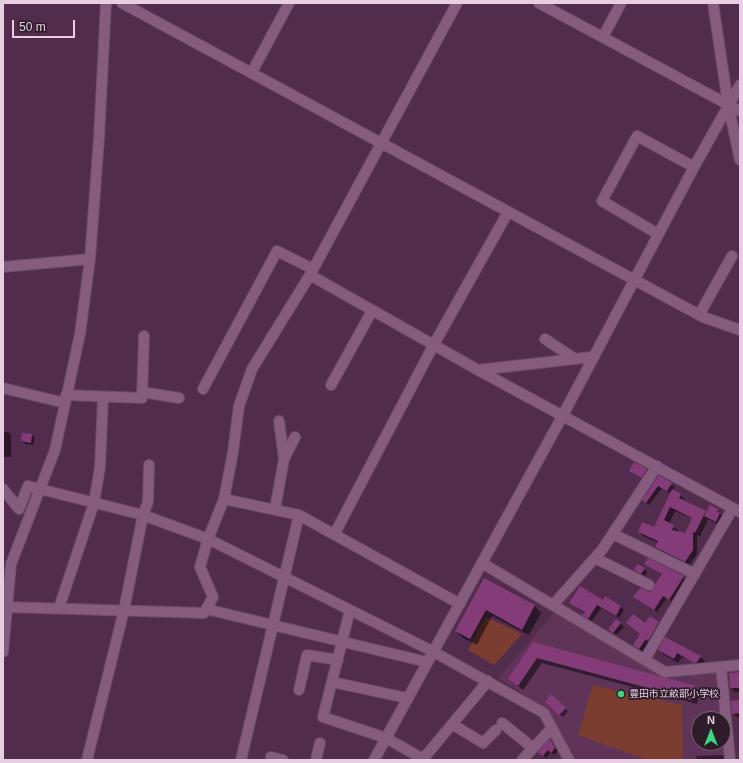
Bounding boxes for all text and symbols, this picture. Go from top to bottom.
scale bar [14,12,77,38]
text: 50 m [19,20,46,34]
place label: 豊田市立畝部小学校 [629,688,719,700]
marker: 豊田市立畝部小学校 [616,689,626,699]
north arrow [691,711,731,751]
text: N [707,714,715,726]

